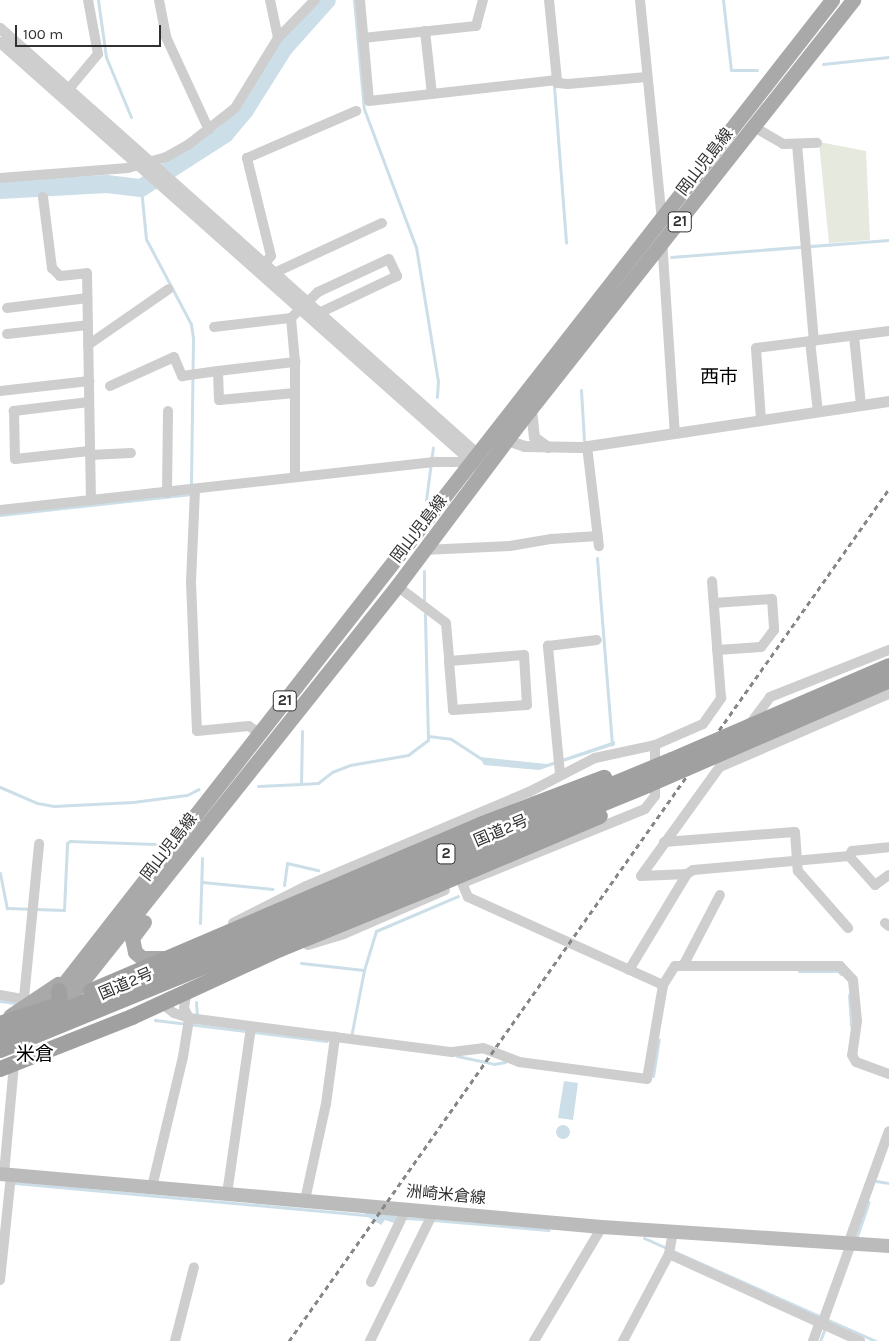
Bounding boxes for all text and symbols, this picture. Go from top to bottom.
scale bar [18,15,164,47]
text: 100 m [23,25,63,43]
street label: 岡山児島線 [673,125,737,199]
road number: 21 [668,210,692,234]
district label: 西市 [700,367,738,389]
street label: 岡山児島線 [387,492,451,566]
road number: 21 [272,688,298,714]
street label: 岡山児島線 [137,810,201,884]
street label: 国道2号 [471,811,531,851]
road number: 2 [436,842,456,866]
street label: 国道2号 [96,964,156,1004]
district label: 米倉 [16,1044,54,1066]
street label: 洲崎米倉線 [405,1182,487,1208]

